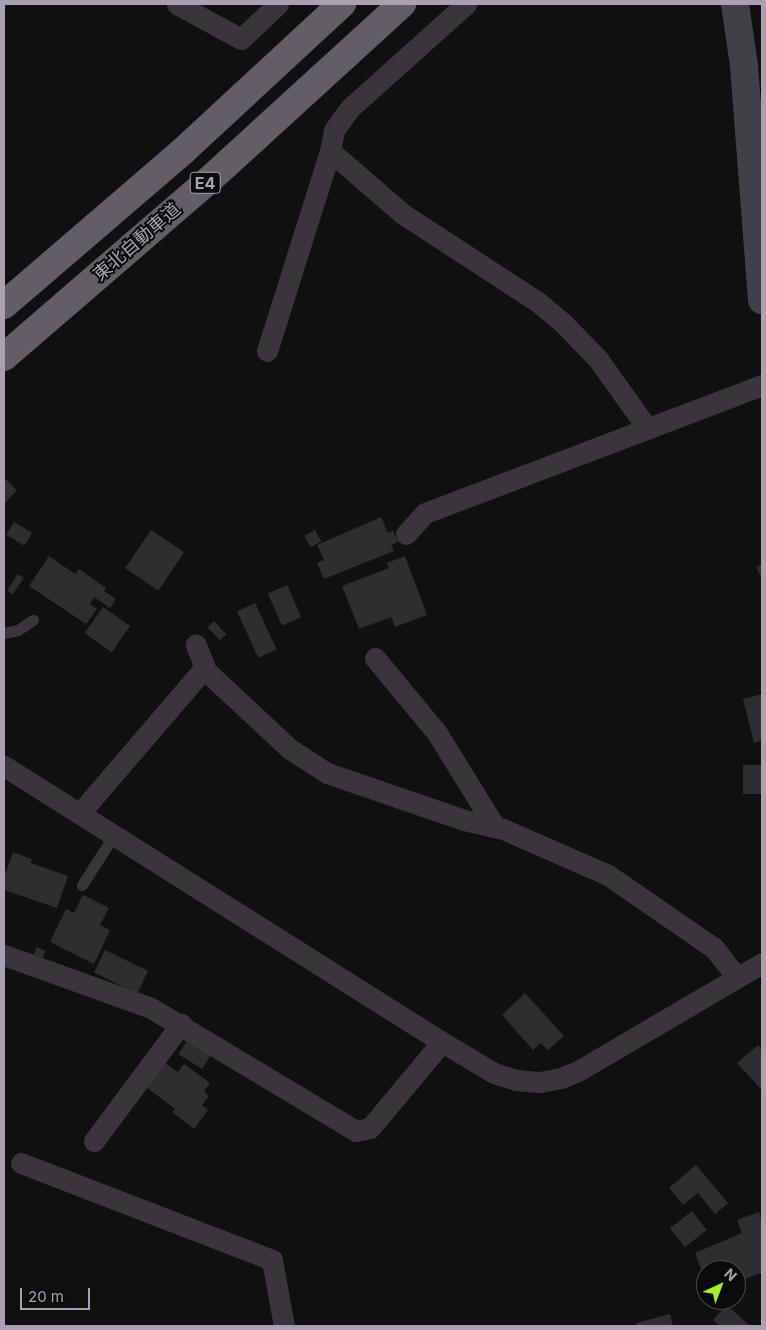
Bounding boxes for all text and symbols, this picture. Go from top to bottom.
road number: E4 [189,170,221,197]
street label: 東北自動車道 [89,198,185,286]
north arrow [696,1260,746,1310]
text: N [721,1265,741,1284]
scale bar [22,1278,92,1310]
text: 20 m [28,1287,64,1306]

